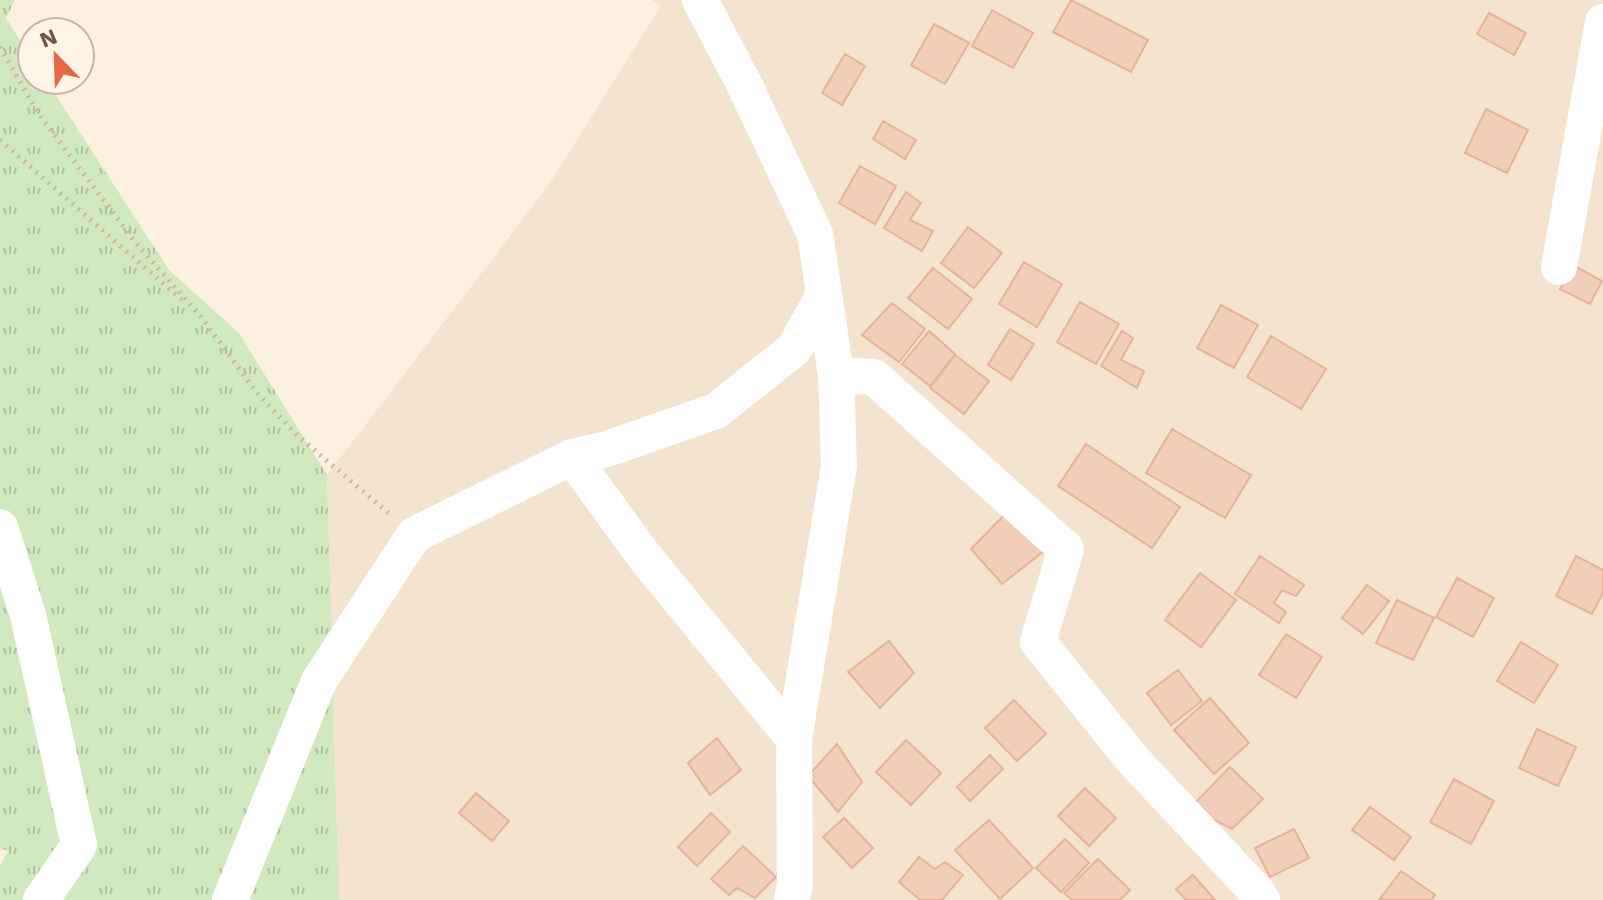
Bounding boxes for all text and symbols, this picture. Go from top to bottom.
north arrow [16,16,96,96]
text: N [36,23,61,53]

